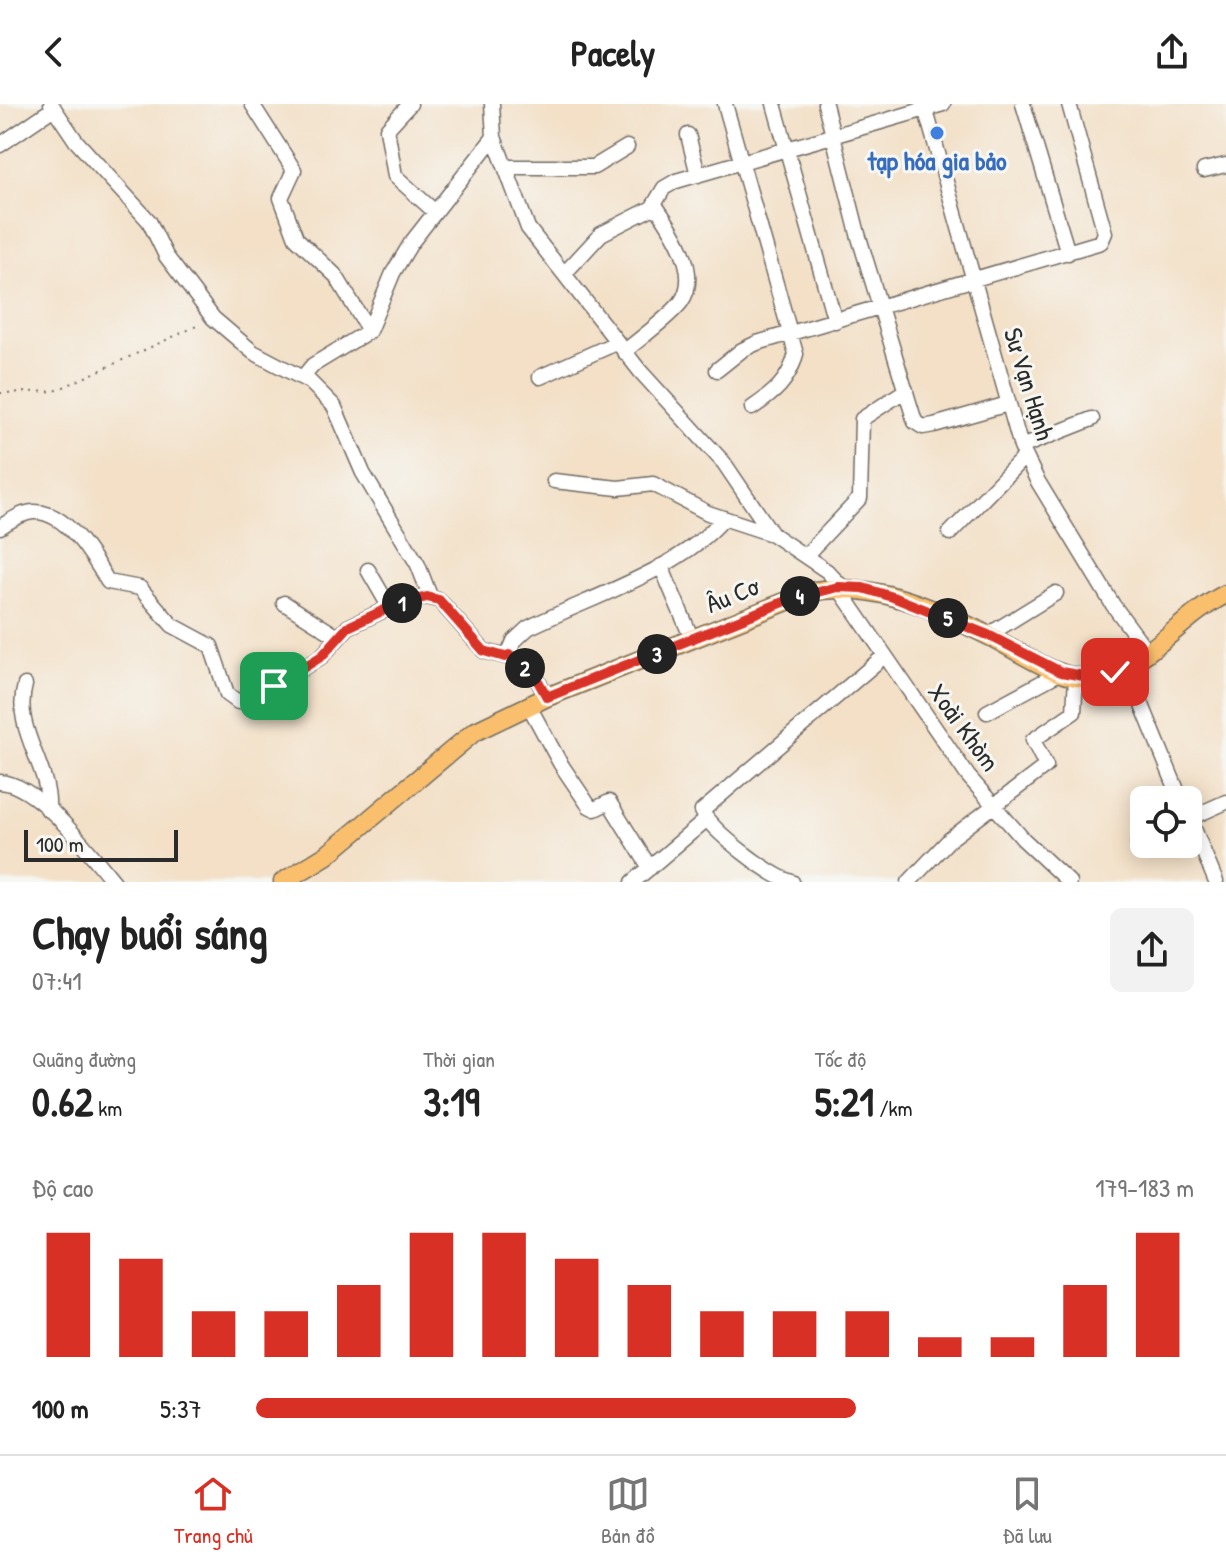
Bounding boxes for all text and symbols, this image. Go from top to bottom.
text: Pacely [571,28,655,77]
icon: back [32,30,76,74]
icon: share [1150,30,1194,74]
marker: tạp hóa gia bảo [928,124,946,142]
place label: tạp hóa gia bảo [867,143,1007,179]
street label: Sư Vạn Hạnh [996,323,1063,444]
street label: Âu Cơ [700,568,765,621]
pin: 4 [780,576,820,616]
text: 4 [796,581,804,611]
pin: 1 [382,583,422,623]
text: 1 [398,588,406,618]
pin: 5 [928,598,968,638]
text: 5 [943,603,953,633]
pin: 3 [637,634,677,674]
pin [1081,638,1149,706]
text: 3 [652,639,662,669]
pin: 2 [505,648,545,688]
icon: check [1093,650,1137,694]
pin [240,652,308,720]
text: 2 [520,653,530,683]
icon: arrive [252,664,296,708]
street label: Xoài Khòm [921,676,1008,778]
map controls [1130,786,1202,858]
button: locate [1130,786,1202,858]
scale bar [24,826,178,862]
text: 100 m [36,829,84,859]
text: Chạy buổi sáng [32,903,268,963]
button: share [1110,908,1194,992]
text: 07:41 [32,963,82,998]
text: Quãng đường [32,1044,136,1074]
text: Thời gian [423,1044,495,1074]
text: Tốc độ [815,1044,866,1074]
text: 0.62 [32,1074,93,1128]
text: 3:19 [423,1074,480,1128]
text: 5:21 [815,1074,874,1128]
text: km [93,1093,122,1123]
text: /km [874,1093,913,1123]
text: Độ cao [32,1170,94,1205]
text: 179–183 m [1095,1170,1194,1205]
text: 100 m [32,1391,88,1426]
text: 5:37 [160,1391,202,1426]
tab: Trang chủ [174,1472,253,1550]
tab: Bản đồ [601,1472,655,1550]
tab: Đã lưu [1003,1472,1052,1550]

